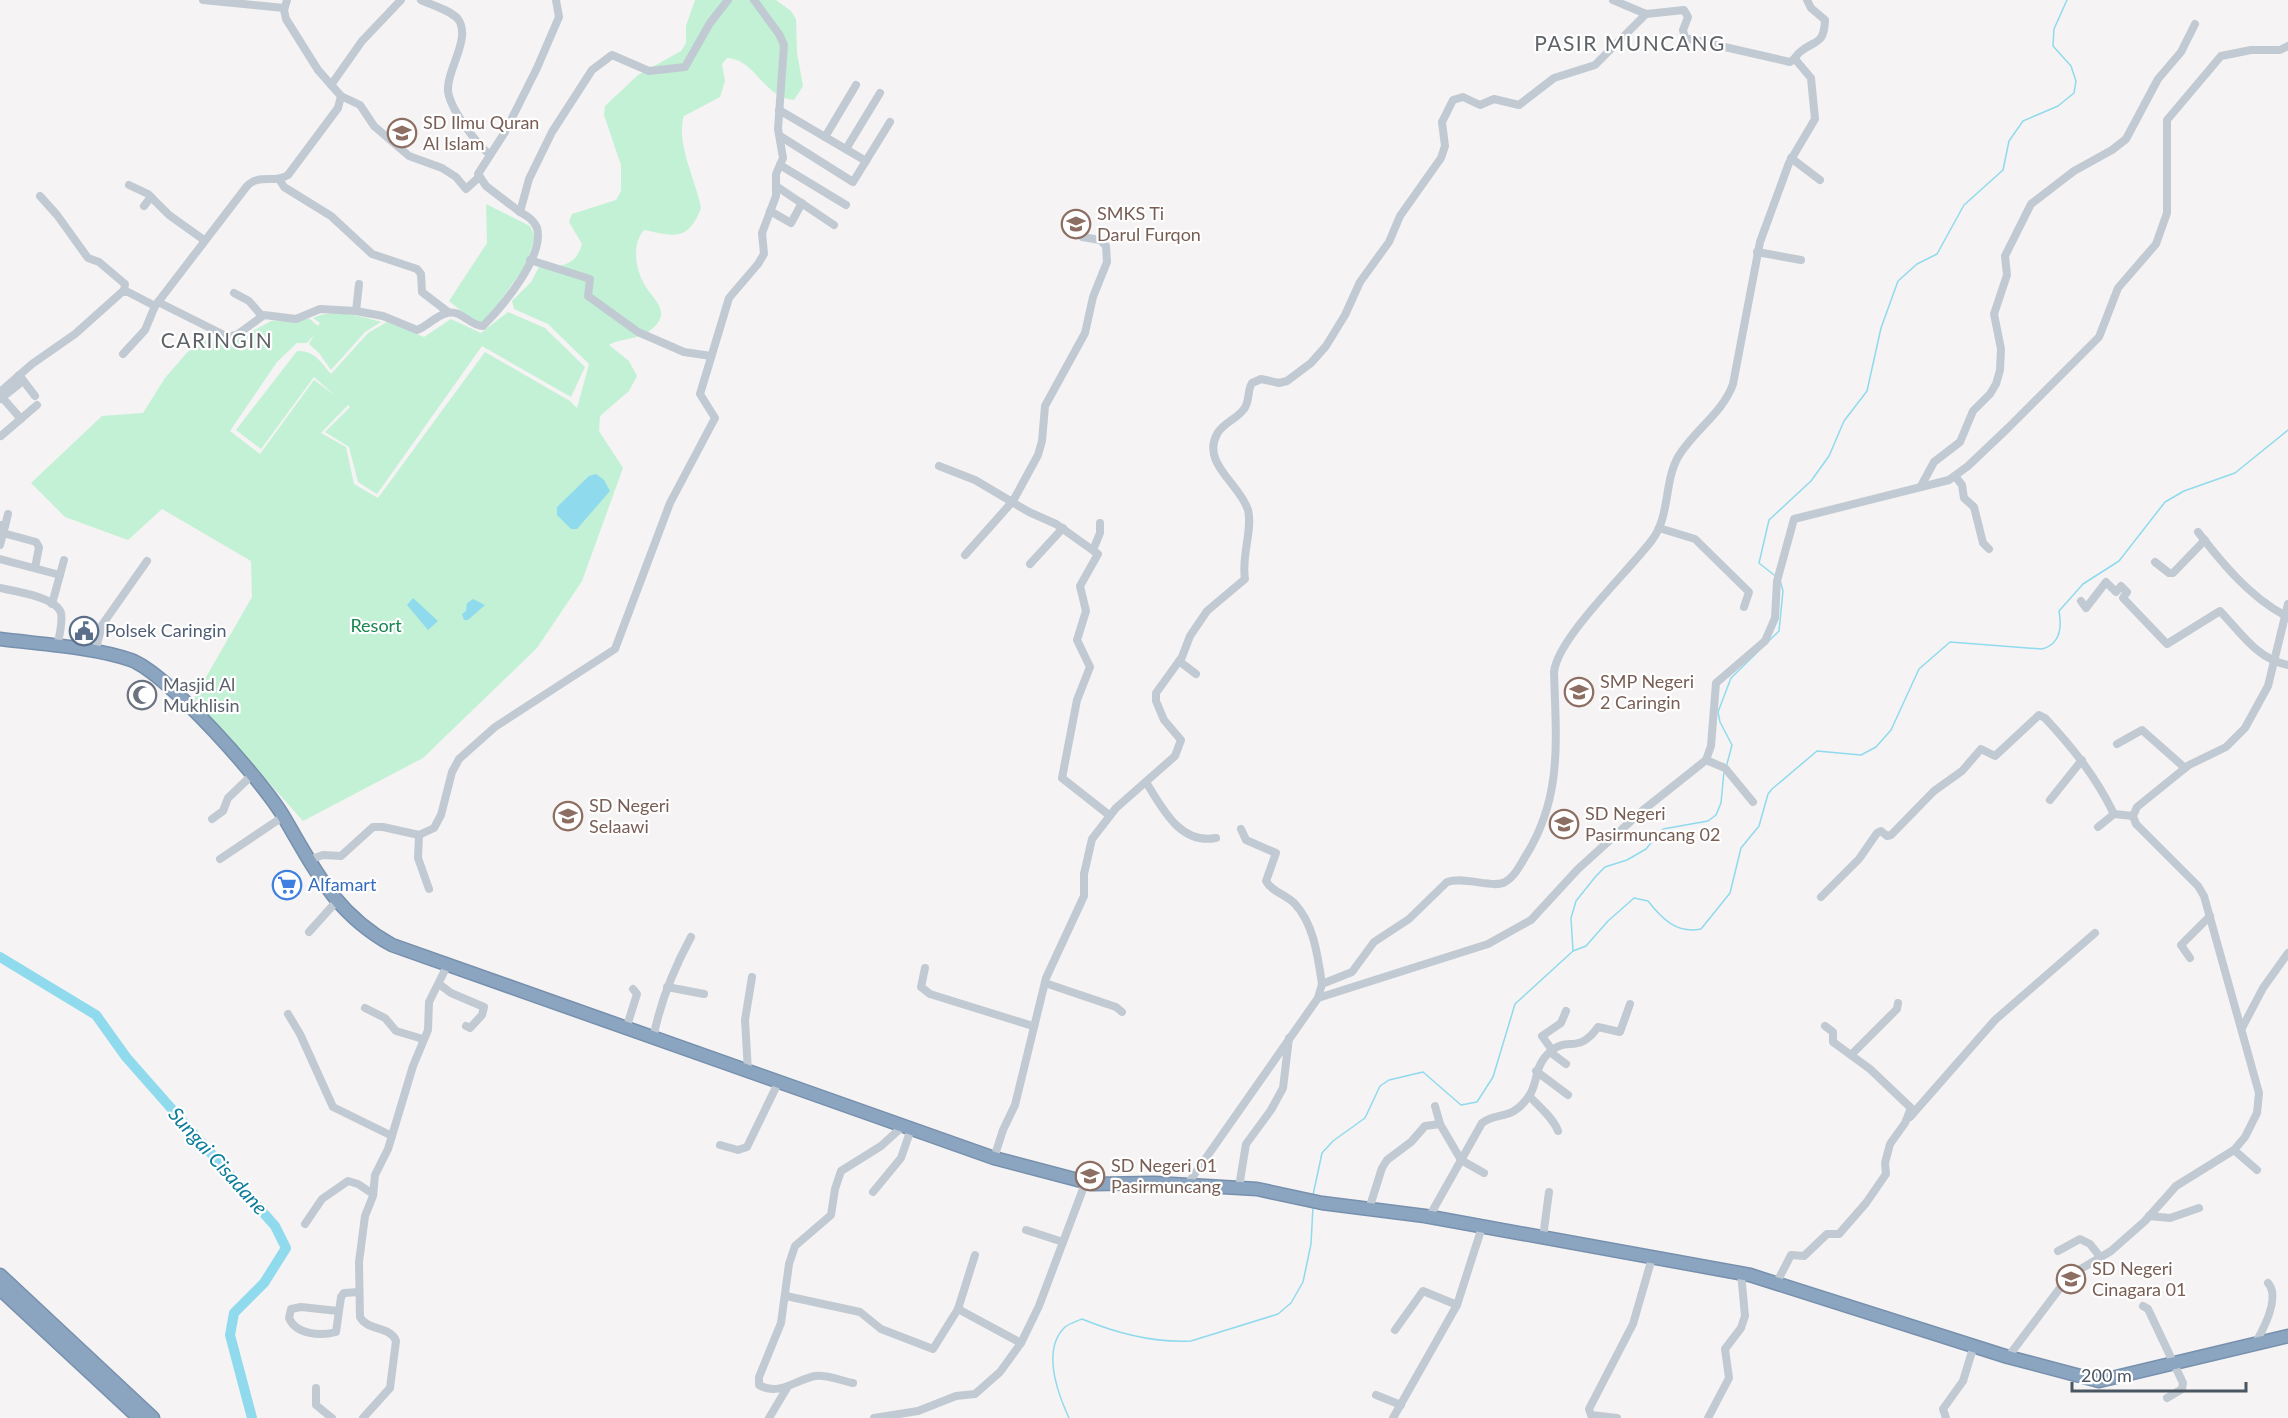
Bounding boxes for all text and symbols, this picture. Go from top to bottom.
district label: PASIR MUNCANG [1534,30,1726,55]
place label: SD Ilmu Quran Al Islam [423,111,539,154]
school or university icon: SD Ilmu Quran Al Islam [386,117,418,149]
place label: SMKS Ti Darul Furqon [1097,202,1201,245]
school or university icon: SMKS Ti Darul Furqon [1060,208,1092,240]
district label: CARINGIN [161,327,273,352]
park label: Resort [350,614,402,636]
public building icon: Polsek Caringin [68,615,100,647]
place label: Polsek Caringin [105,619,226,641]
place label: SMP Negeri 2 Caringin [1600,670,1694,713]
place label: Masjid Al Mukhlisin [163,673,240,716]
school or university icon: SMP Negeri 2 Caringin [1563,676,1595,708]
mosque icon: Masjid Al Mukhlisin [126,679,158,711]
place label: SD Negeri Selaawi [589,794,670,837]
school or university icon: SD Negeri Selaawi [552,800,584,832]
place label: SD Negeri Pasirmuncang 02 [1585,802,1720,845]
school or university icon: SD Negeri Pasirmuncang 02 [1548,808,1580,840]
supermarket icon: Alfamart [271,869,303,901]
place label: Alfamart [308,873,377,895]
water label: Sungai Cisadane [164,1102,273,1219]
place label: SD Negeri 01 Pasirmuncang [1111,1154,1221,1197]
school or university icon: SD Negeri 01 Pasirmuncang [1074,1160,1106,1192]
place label: SD Negeri Cinagara 01 [2092,1257,2186,1300]
school or university icon: SD Negeri Cinagara 01 [2055,1263,2087,1295]
scale bar [2072,1355,2246,1393]
text: 200 m [2081,1364,2132,1386]

